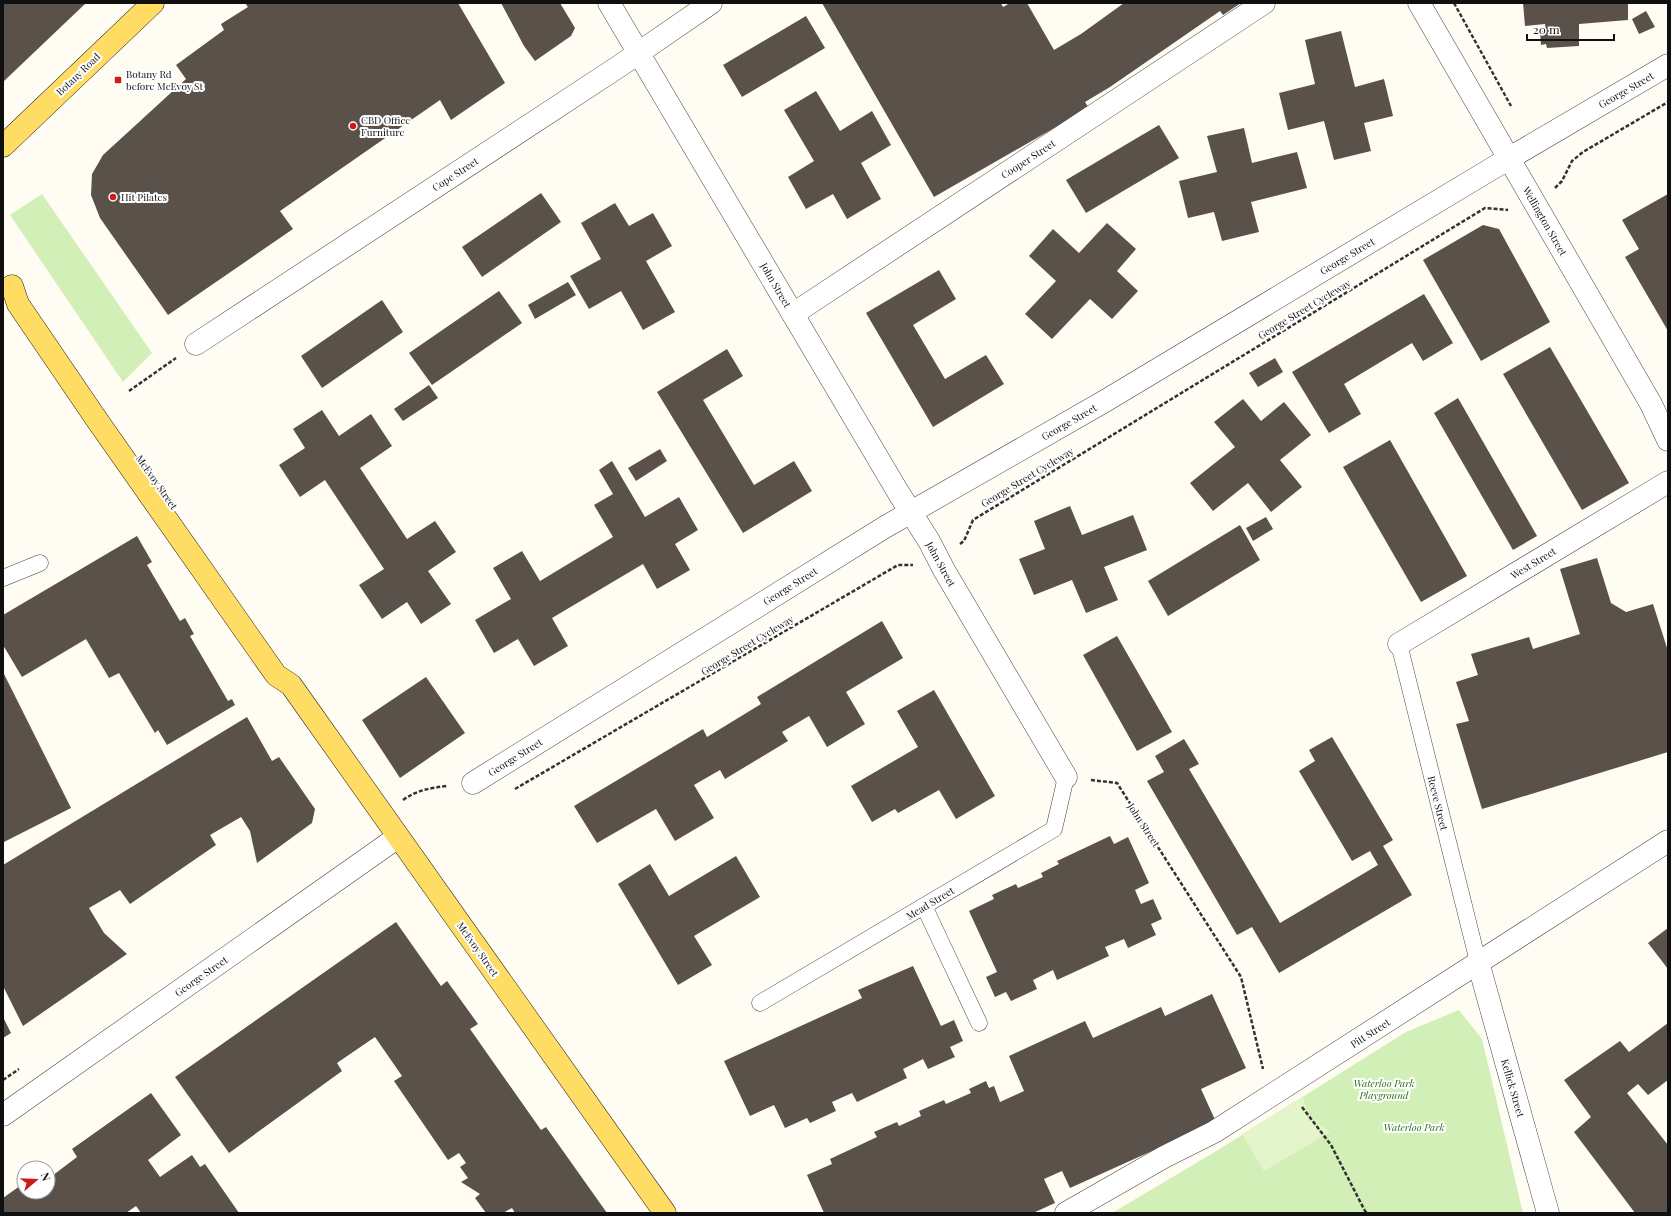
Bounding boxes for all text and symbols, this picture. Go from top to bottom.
scale bar [1527,16,1614,42]
text: 20 m [1533,21,1560,37]
street label: Botany Road [53,49,103,99]
place label: Botany Rd before McEvoy St [126,67,203,93]
street label: George Street [1596,68,1657,111]
marker: Botany Rd before McEvoy St [113,75,123,85]
place label: CBD Office Furniture [361,113,410,139]
marker: CBD Office Furniture [348,121,358,131]
street label: Cooper Street [998,136,1058,182]
street label: Cope Street [429,154,481,194]
street label: Wellington Street [1519,183,1571,258]
place label: Hit Pilates [121,190,167,204]
marker: Hit Pilates [108,192,118,202]
street label: George Street [1317,234,1377,278]
street label: John Street [757,259,795,310]
street label: George Street Cycleway [1255,276,1353,342]
street label: George Street [1039,400,1100,443]
street label: George Street Cycleway [978,444,1076,510]
street label: McEvoy Street [133,452,181,513]
street label: John Street [922,538,959,590]
street label: West Street [1507,544,1559,583]
street label: George Street [760,564,820,608]
street label: George Street Cycleway [698,612,796,678]
street label: George Street [485,735,545,779]
street label: Reeve Street [1424,774,1452,832]
street label: John Street [1124,800,1164,850]
street label: Mead Street [903,883,957,923]
street label: McEvoy Street [454,919,502,980]
street label: George Street [172,952,231,999]
street label: Pitt Street [1347,1015,1393,1051]
street label: Kellick Street [1498,1057,1528,1119]
park label: Waterloo Park Playground [1353,1076,1415,1102]
park label: Waterloo Park [1383,1120,1445,1134]
north arrow [16,1160,56,1200]
text: N [38,1170,54,1183]

